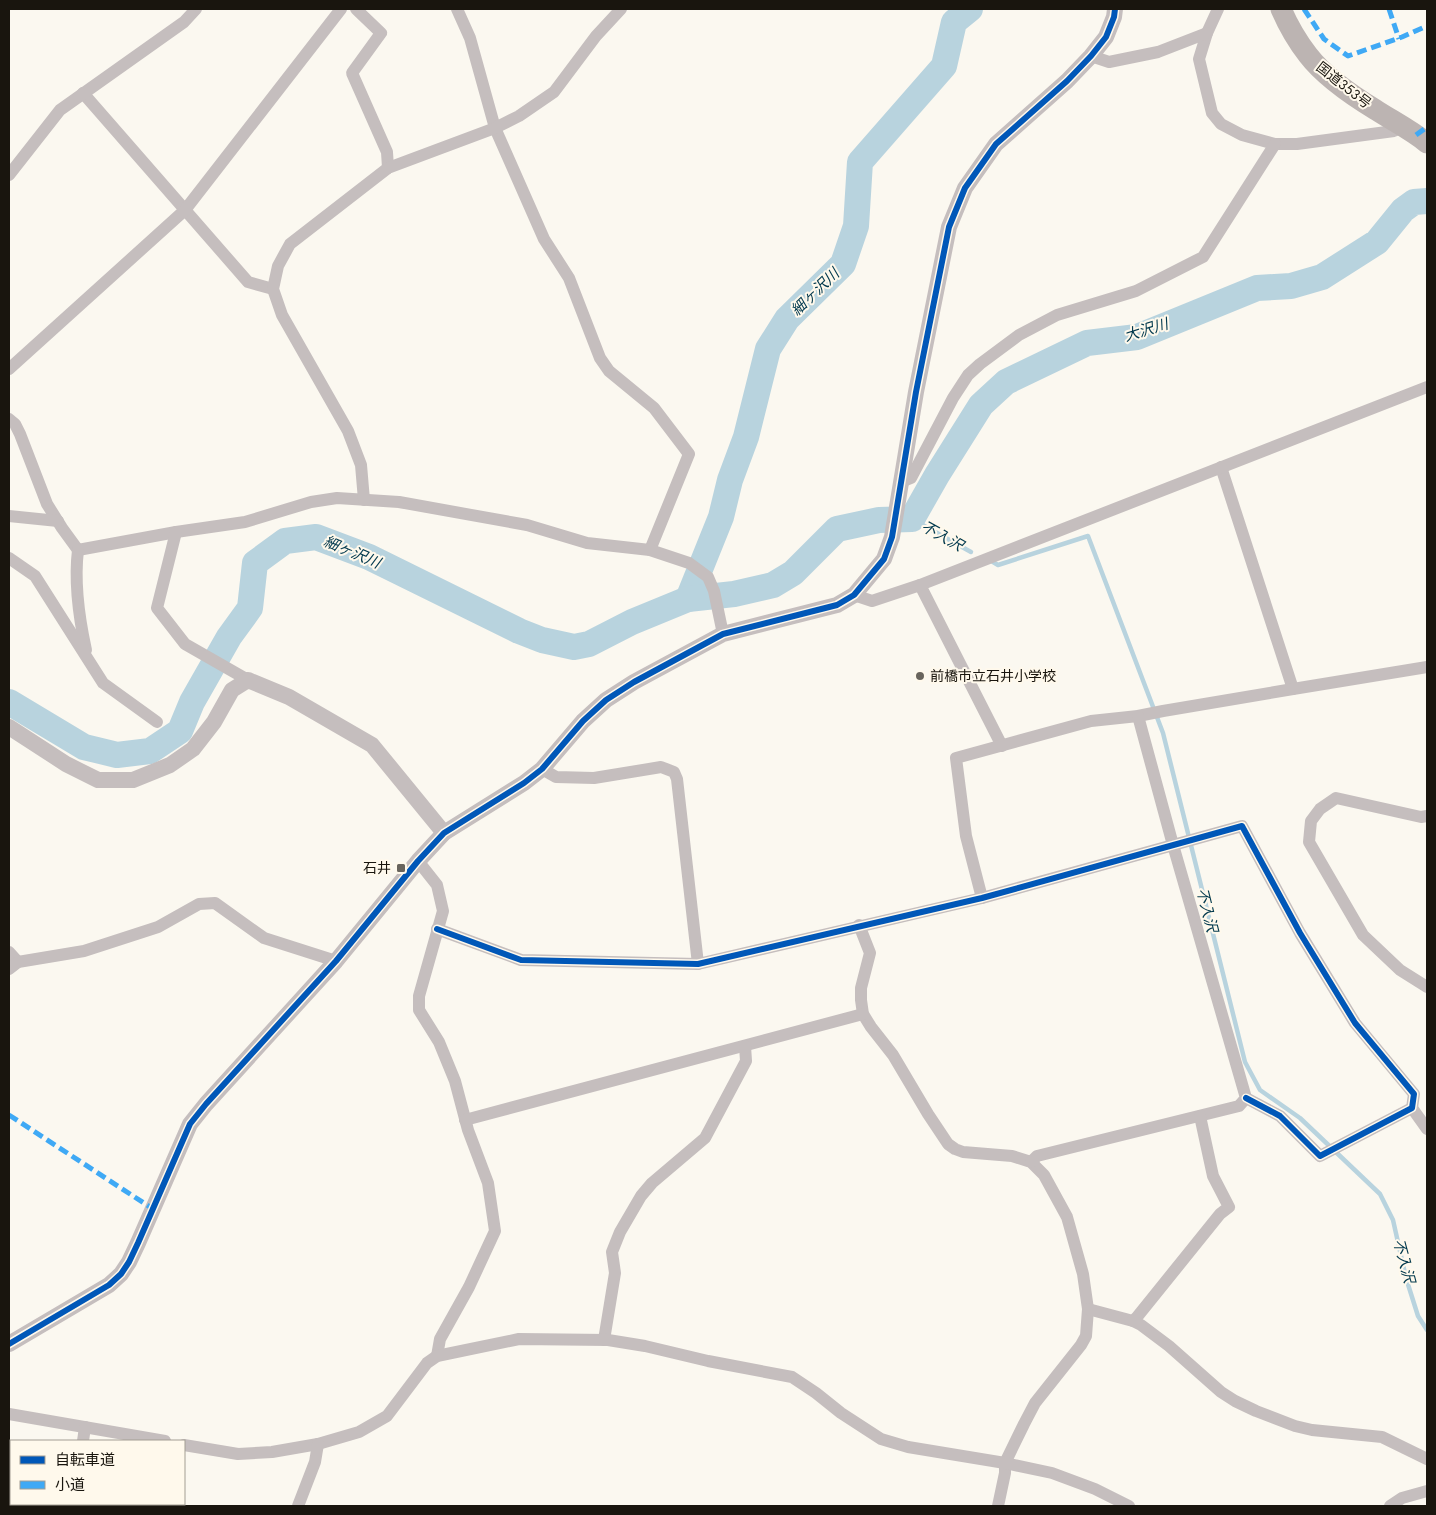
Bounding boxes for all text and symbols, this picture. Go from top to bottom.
street label: 国道353号 [1312,57,1376,113]
water label: 細ヶ沢川 [786,262,846,321]
water label: 大沢川 [1121,312,1173,347]
water label: 不入沢 [917,515,969,557]
water label: 細ヶ沢川 [320,530,386,575]
place label: 前橋市立石井小学校 [930,666,1056,686]
marker: 前橋市立石井小学校 [914,670,926,682]
place label: 石井 [363,858,391,878]
marker: 石井 [395,862,407,874]
water label: 不入沢 [1191,885,1224,936]
water label: 不入沢 [1388,1236,1421,1288]
legend [10,1440,185,1505]
text: 自転車道 [55,1449,115,1471]
text: 小道 [55,1474,85,1496]

